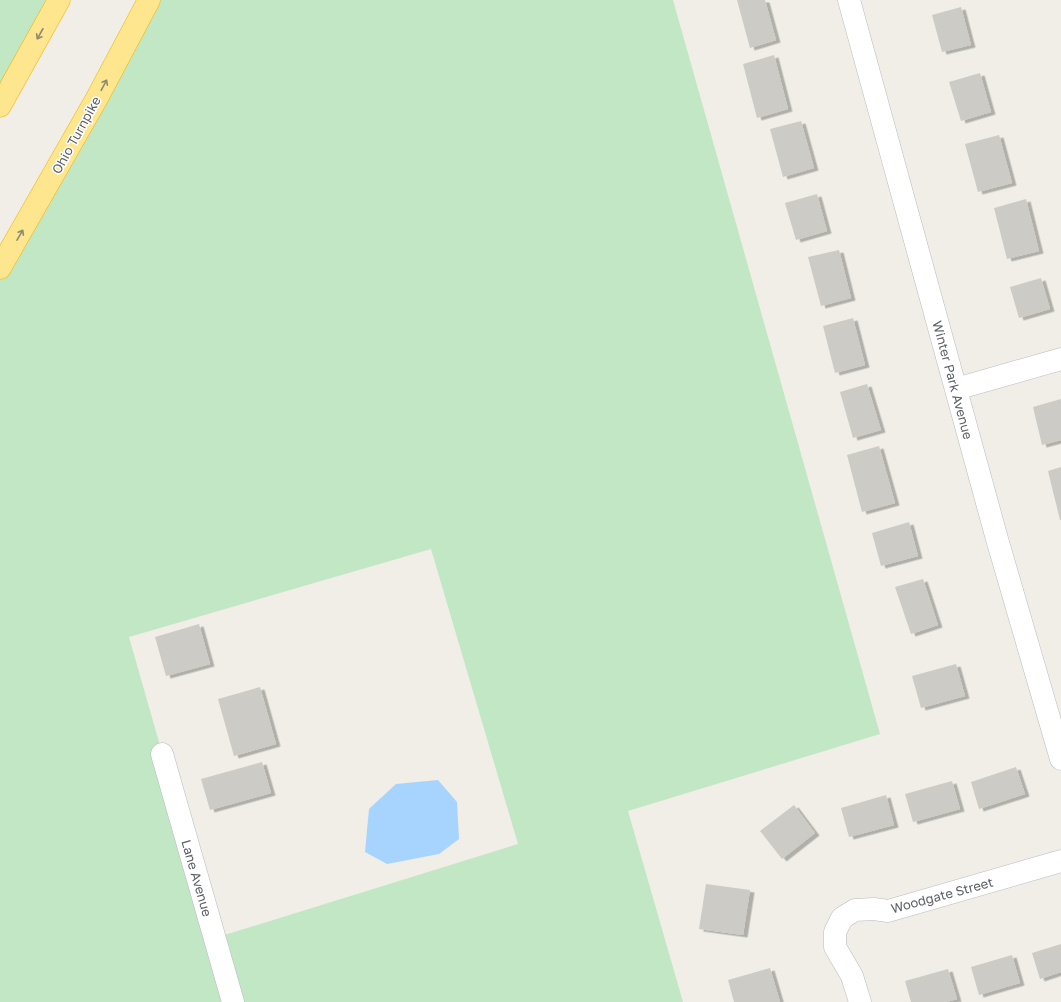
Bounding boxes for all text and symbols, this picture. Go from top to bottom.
one-way arrow [36,28,43,40]
one-way arrow [100,79,108,91]
street label: Ohio Turnpike [48,93,104,177]
one-way arrow [16,229,24,241]
street label: Winter Park Avenue [929,319,977,441]
street label: Lane Avenue [178,838,216,918]
street label: Woodgate Street [889,874,995,916]

